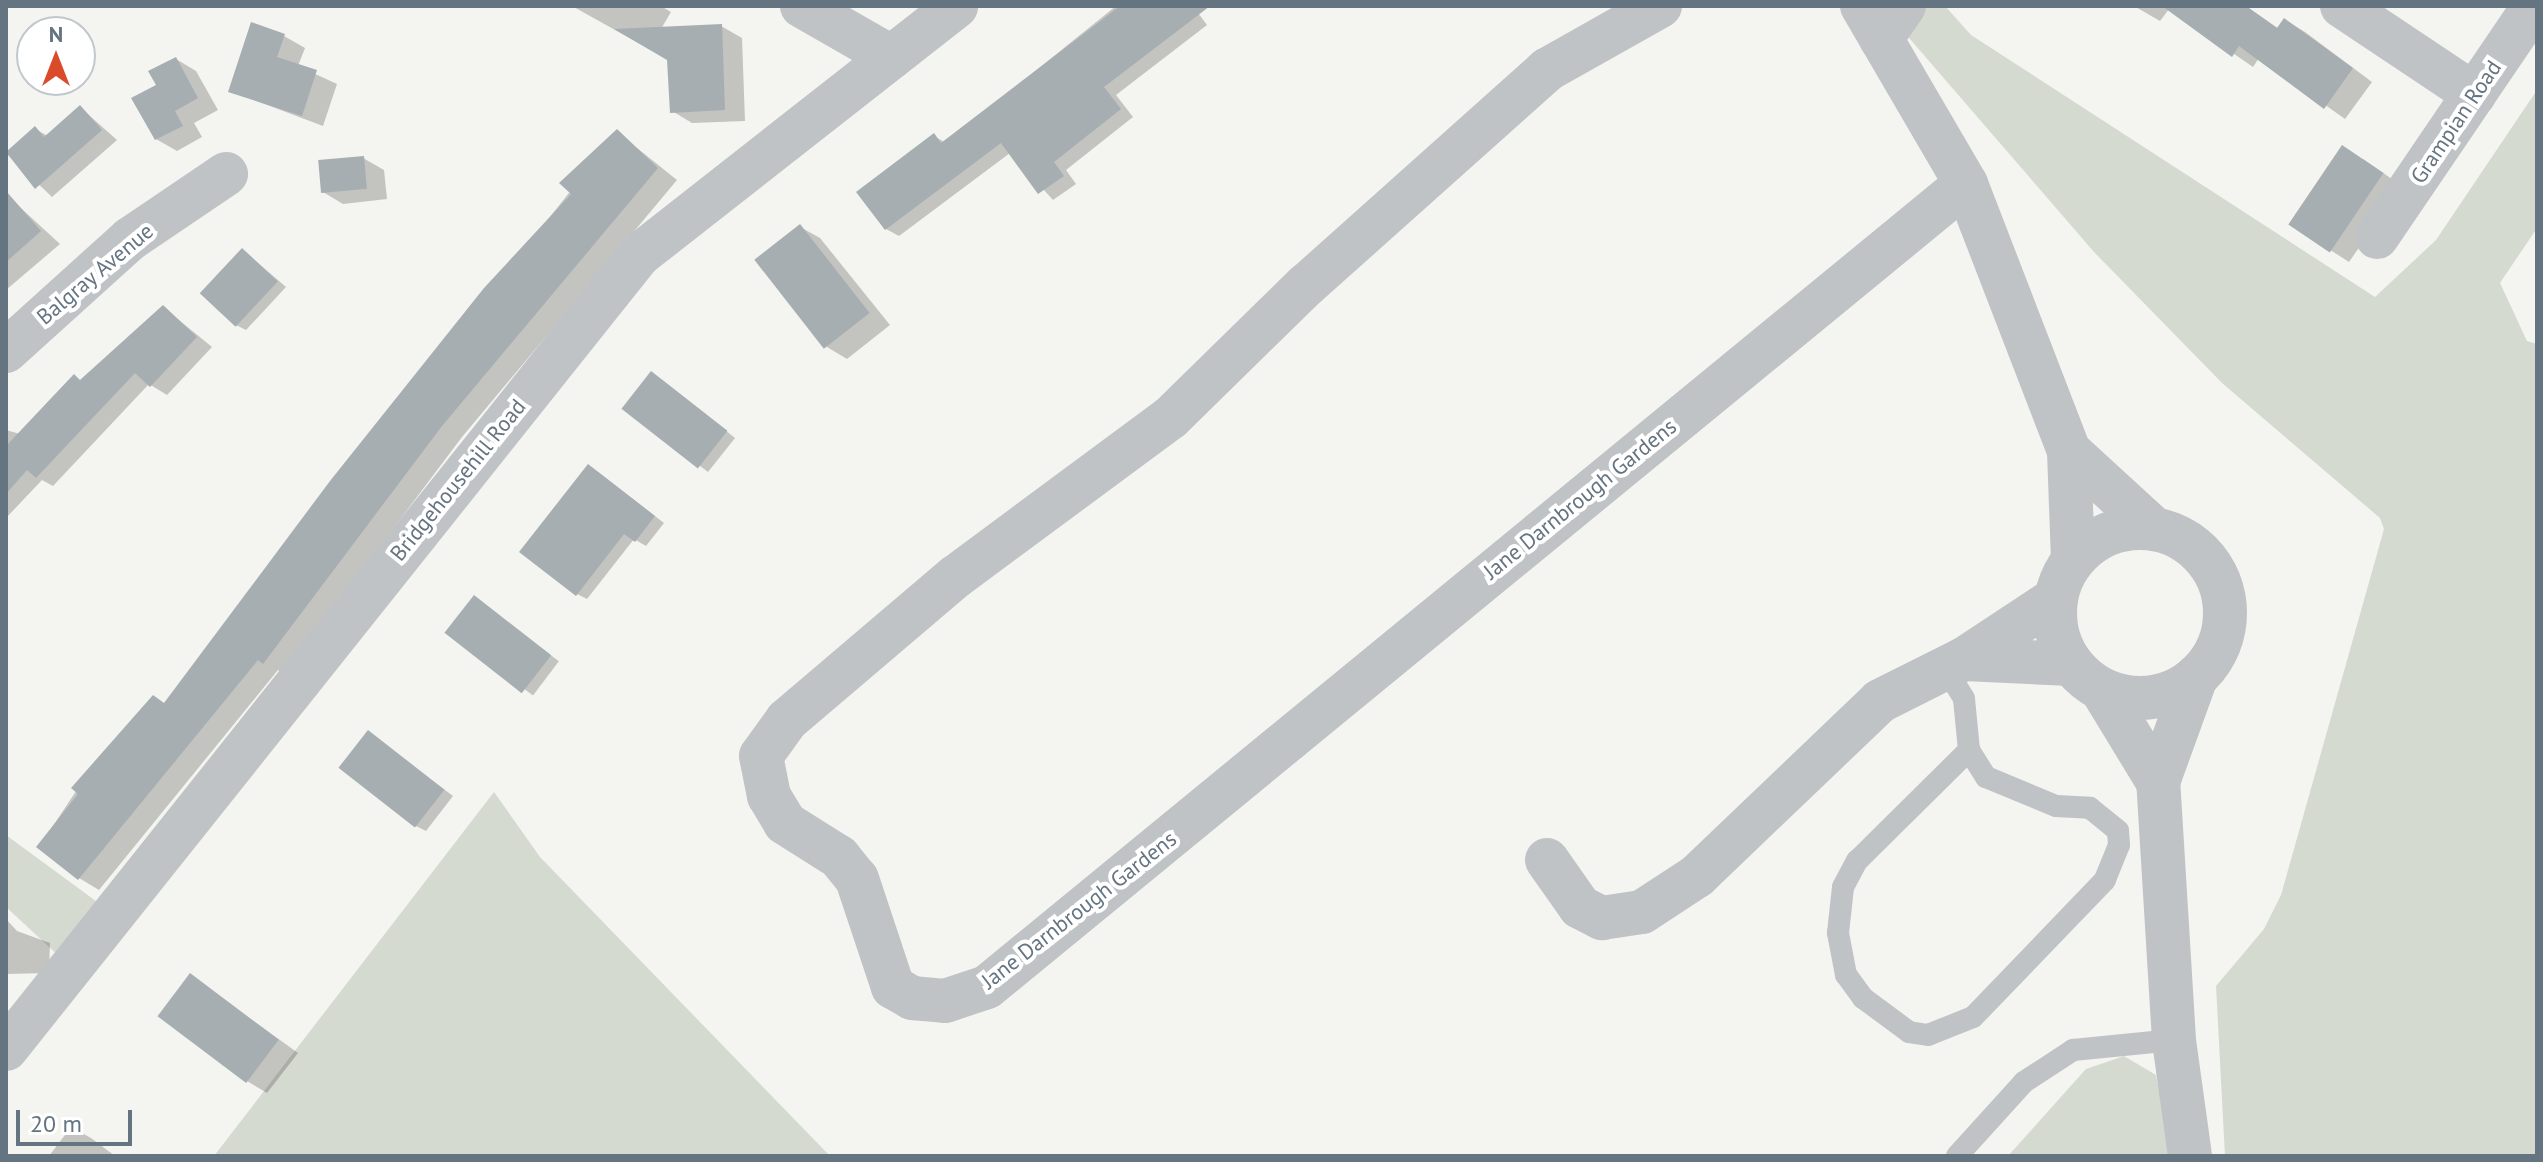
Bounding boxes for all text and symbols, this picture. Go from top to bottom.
north arrow [16,16,96,96]
text: N [49,20,63,48]
street label: Grampian Road [2405,55,2507,189]
street label: Balgray Avenue [31,217,159,331]
street label: Bridgehousehill Road [385,394,531,566]
street label: Jane Darnbrough Gardens [1478,413,1682,585]
street label: Jane Darnbrough Gardens [976,826,1182,994]
scale bar [20,1094,136,1144]
text: 20 m [30,1108,82,1139]

